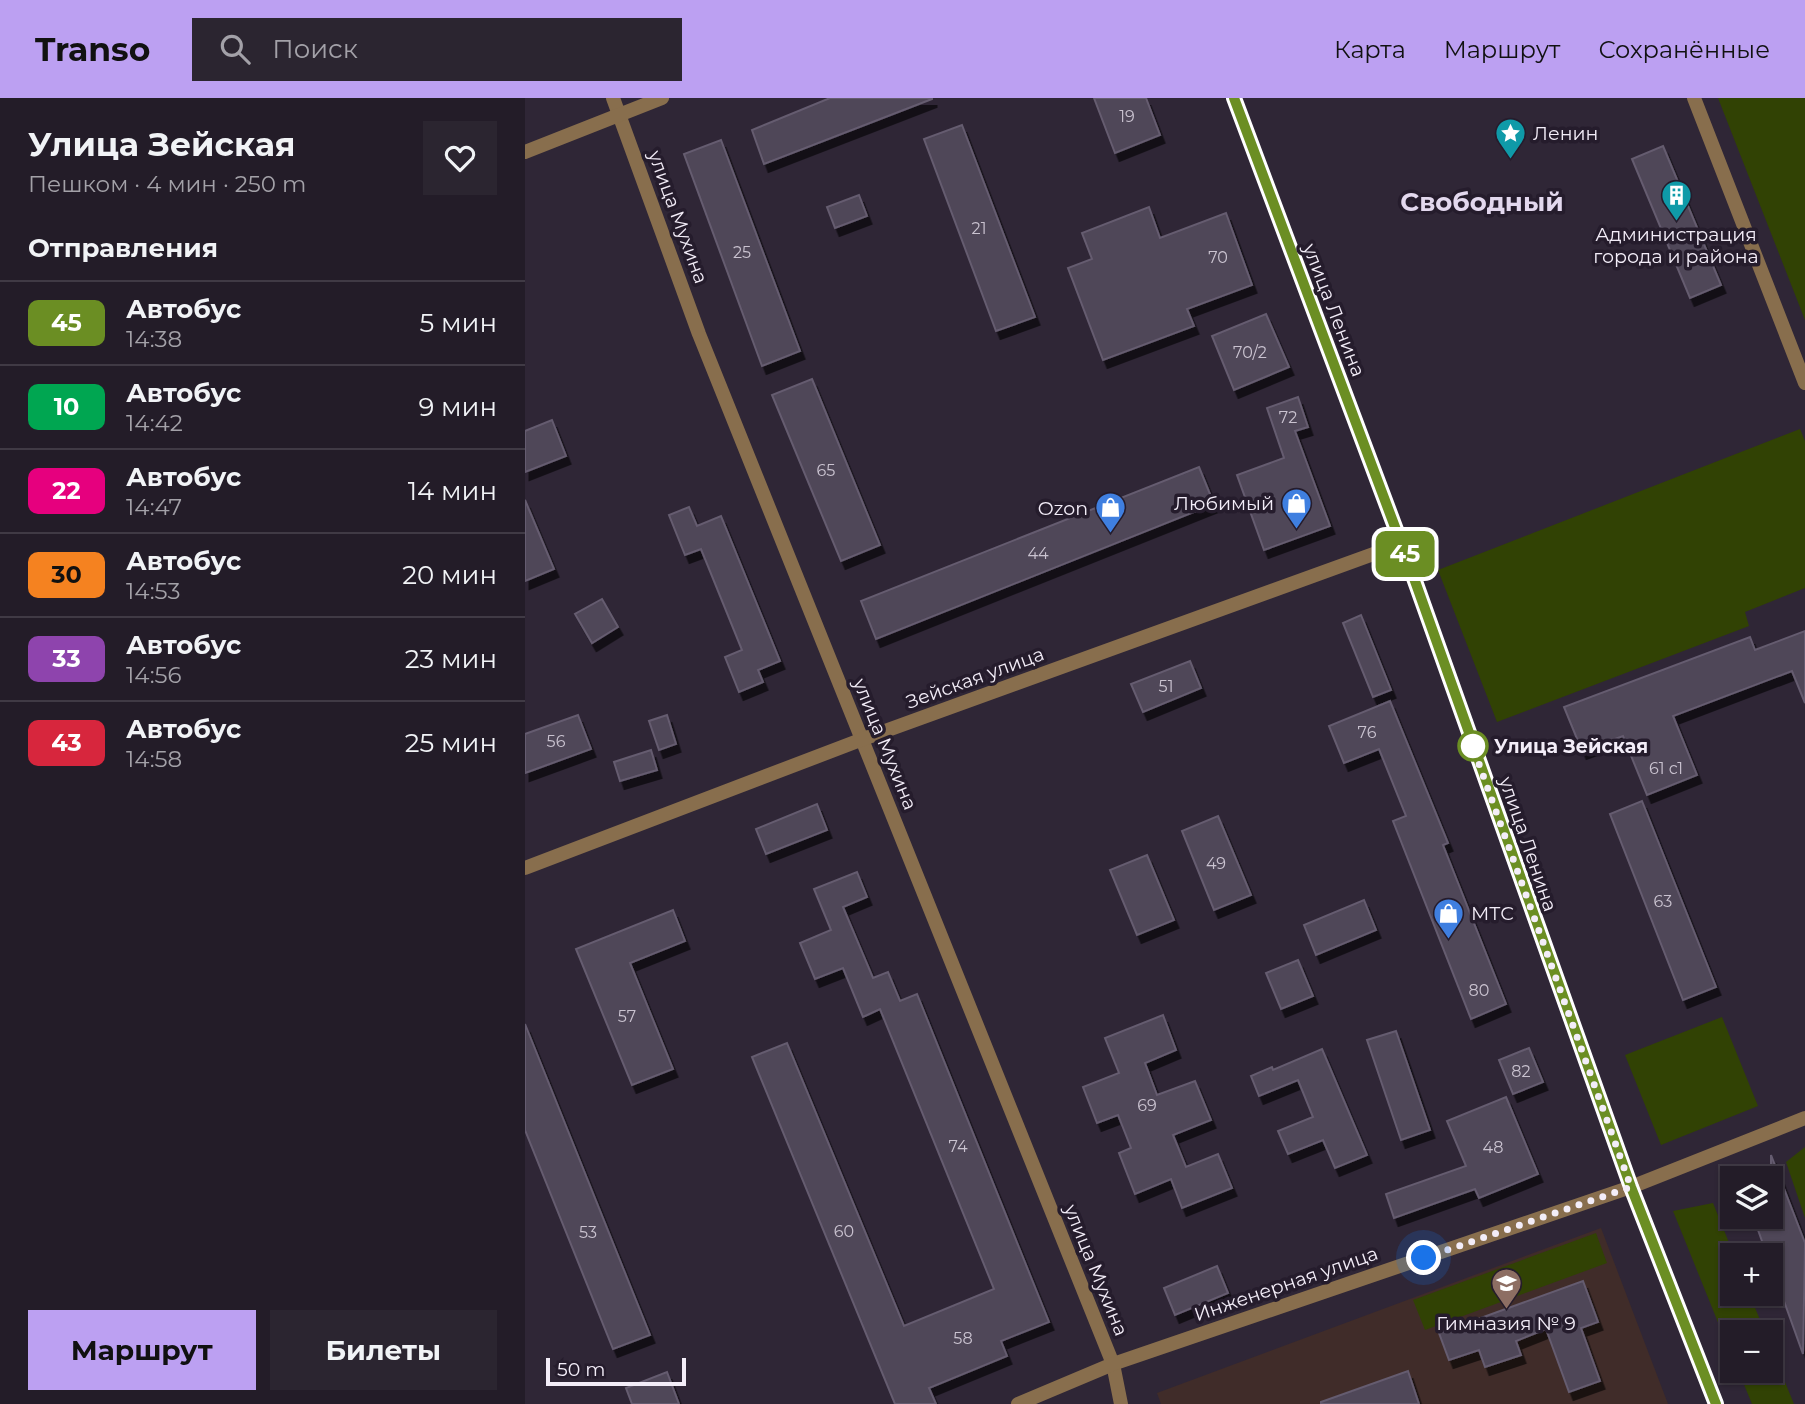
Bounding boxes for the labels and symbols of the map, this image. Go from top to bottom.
house number: 19 [1119,107,1135,126]
place icon: Ленин [1493,116,1527,160]
place label: Ленин [1533,122,1598,145]
street label: улица Мухина [643,146,713,287]
building icon: Администрация города и района [1659,178,1693,222]
district label: Свободный [1400,186,1564,218]
house number: 21 [972,219,986,238]
place label: Администрация города и района [1593,223,1759,268]
street label: улица Ленина [1298,239,1370,380]
house number: 25 [733,243,751,262]
house number: 70 [1208,248,1228,267]
house number: 70/2 [1233,343,1267,362]
house number: 72 [1279,408,1297,427]
house number: 65 [817,461,835,480]
shop icon: Любимый [1280,486,1314,530]
shop icon: Ozon [1094,491,1128,535]
place label: Любимый [1174,492,1274,515]
place label: Ozon [1038,497,1088,520]
line badge: 45 [1373,531,1437,577]
house number: 44 [1027,544,1049,563]
street label: Зейская улица [903,642,1047,714]
street label: улица Мухина [848,674,922,813]
house number: 51 [1159,677,1173,696]
house number: 76 [1358,723,1377,742]
marker: Улица Зейская [1458,731,1488,761]
house number: 56 [547,732,566,751]
place label: Улица Зейская [1494,735,1648,758]
house number: 61 с1 [1649,759,1683,778]
street label: улица Ленина [1494,773,1562,914]
house number: 49 [1206,854,1226,873]
house number: 63 [1654,892,1672,911]
shop icon: МТС [1431,896,1465,940]
place label: МТС [1471,902,1514,925]
house number: 80 [1469,981,1489,1000]
house number: 57 [618,1007,636,1026]
house number: 82 [1511,1062,1531,1081]
house number: 69 [1137,1096,1157,1115]
house number: 74 [949,1137,968,1156]
house number: 48 [1483,1138,1503,1157]
street label: улица Мухина [1059,1200,1133,1339]
house number: 60 [834,1222,854,1241]
house number: 53 [579,1223,597,1242]
your location [1406,1240,1441,1275]
street label: Инженерная улица [1191,1242,1381,1326]
school or university icon: Гимназия № 9 [1489,1267,1523,1311]
place label: Гимназия № 9 [1436,1312,1576,1335]
house number: 58 [953,1329,973,1348]
scale bar [546,1355,686,1387]

